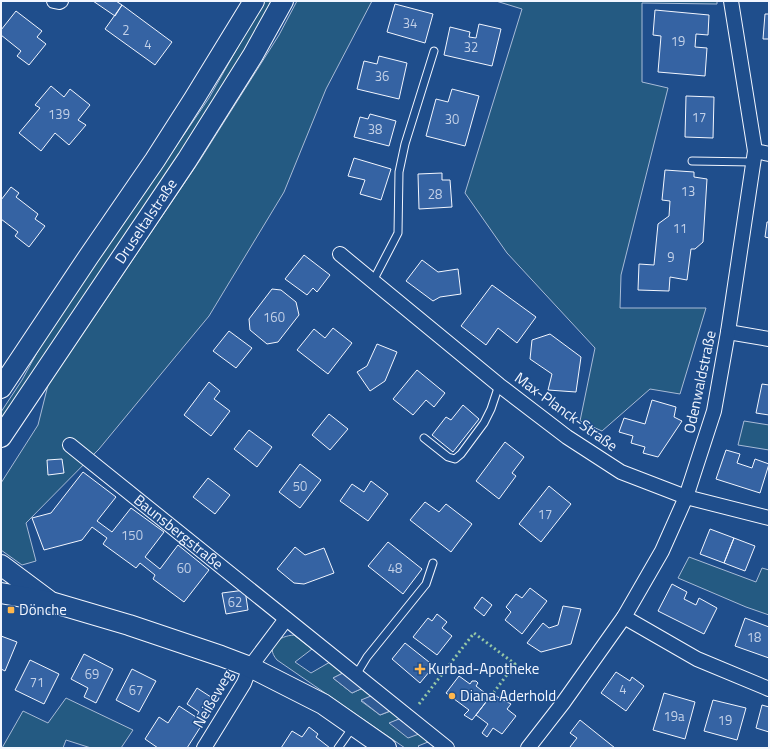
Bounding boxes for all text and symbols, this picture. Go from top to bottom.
house number: 34 [403,13,417,33]
house number: 2 [122,20,130,40]
house number: 19 [671,31,685,51]
house number: 4 [144,34,152,54]
house number: 32 [464,37,478,57]
house number: 36 [375,66,389,86]
house number: 139 [48,104,70,124]
house number: 17 [692,107,706,127]
house number: 30 [445,109,459,129]
house number: 38 [368,119,382,139]
street label: Druseltalstraße [109,174,182,268]
house number: 13 [681,181,695,201]
house number: 28 [428,184,442,204]
house number: 11 [673,218,687,238]
house number: 9 [667,247,675,267]
house number: 160 [263,307,285,327]
street label: Odenwaldstraße [677,328,722,436]
street label: Max-Planck-Straße [510,366,623,457]
house number: 50 [293,476,307,496]
street label: Baunsbergstraße [129,489,228,575]
house number: 17 [538,504,552,524]
house number: 150 [121,525,143,545]
house number: 60 [177,558,191,578]
house number: 48 [388,558,402,578]
house number: 62 [228,592,242,612]
place label: Dönche [19,598,67,621]
marker: Dönche [6,605,16,615]
house number: 18 [747,627,761,647]
place label: Kurbad-Apotheke [428,657,539,680]
house number: 69 [85,664,99,684]
marker: Kurbad-Apotheke [415,664,425,674]
street label: Neißeweg [187,665,239,732]
house number: 71 [30,672,44,692]
house number: 4 [619,679,627,699]
house number: 67 [129,680,143,700]
place label: Diana Aderhold [460,684,556,707]
marker: Diana Aderhold [447,691,457,701]
house number: 19a [663,706,685,726]
house number: 19 [718,710,732,730]

